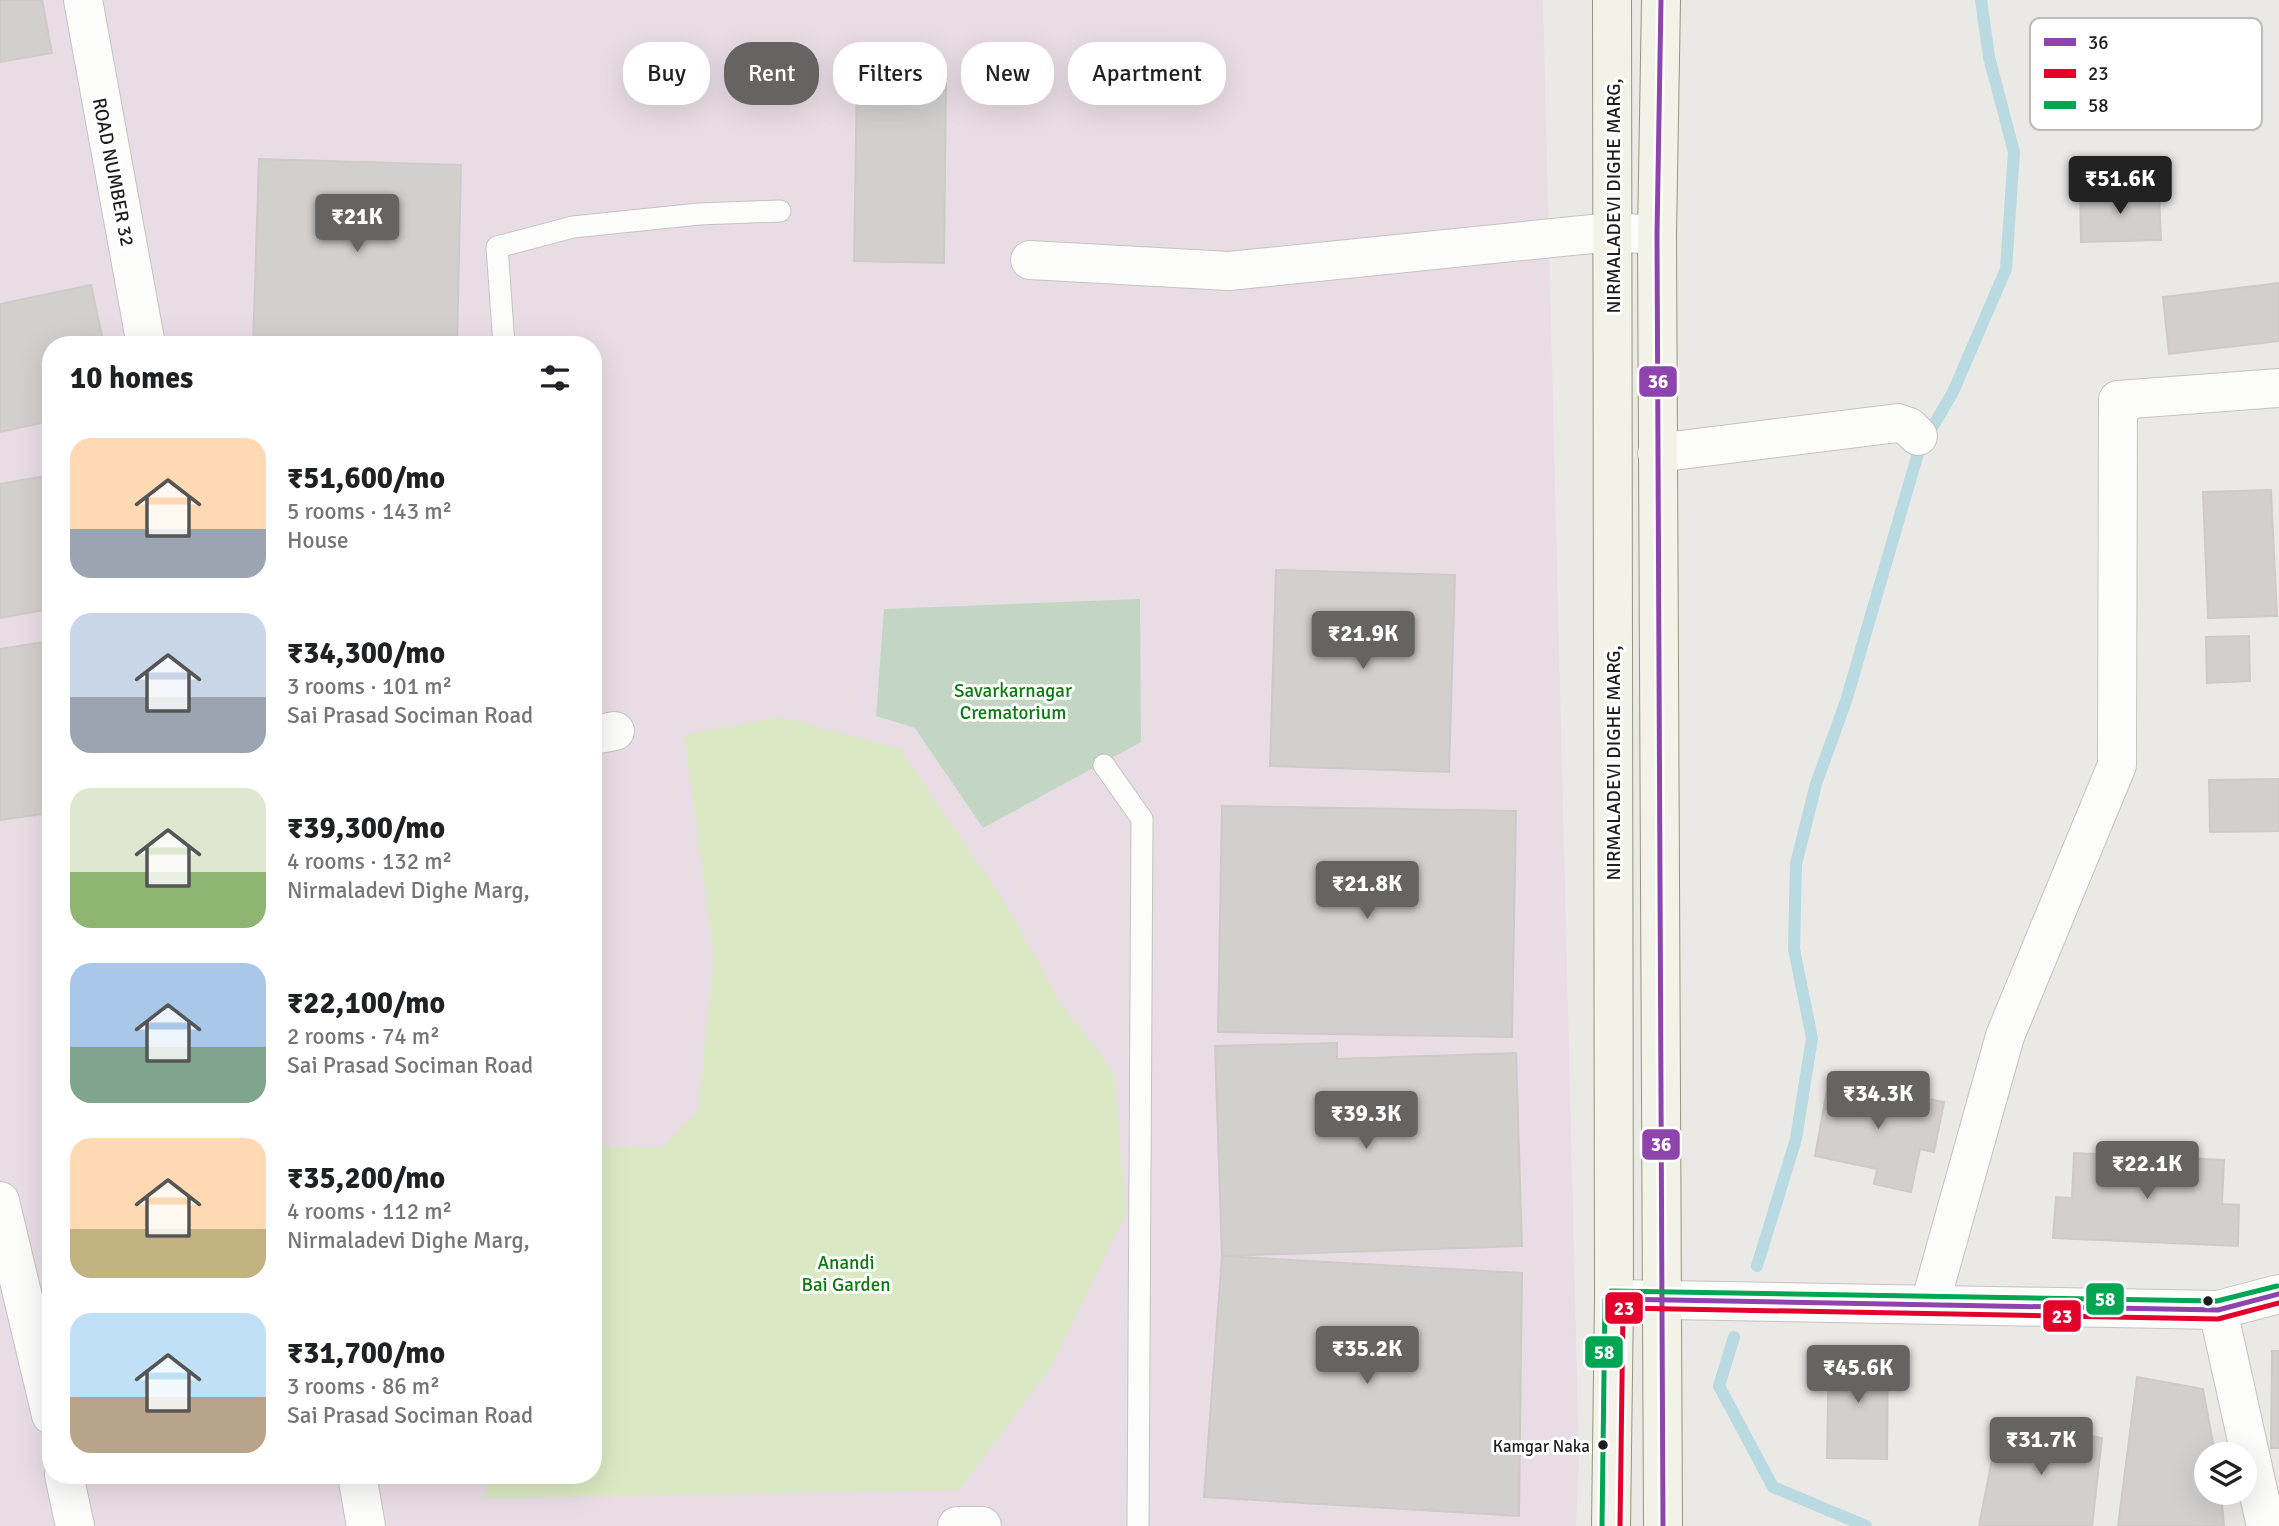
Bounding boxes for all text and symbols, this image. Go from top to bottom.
legend [2030,18,2262,130]
text: 36 [2088,31,2109,55]
chip: Buy [623,42,710,105]
chip: Rent [724,42,819,105]
chip: Filters [833,42,947,105]
chip: New [961,42,1054,105]
chip: Apartment [1068,42,1226,105]
text: 23 [2088,62,2109,86]
street label: NIRMALADEVI DIGHE MARG, [1602,78,1626,314]
text: 58 [2088,94,2109,118]
street label: ROAD NUMBER 32 [87,96,139,248]
pin: ₹51.6K [2063,156,2177,216]
text: ₹51.6K [2085,164,2155,193]
pin: ₹21K [316,194,398,254]
text: ₹21K [331,202,383,231]
icon: filters [536,359,574,397]
text: 10 homes [70,360,193,397]
line badge: 36 [1638,365,1678,398]
text: 36 [1648,370,1668,394]
text: ₹51,600/mo [287,460,445,497]
icon: home [126,466,210,550]
text: 5 rooms · 143 m² [287,497,452,526]
text: House [287,526,349,555]
pin: ₹21.9K [1306,612,1420,671]
text: ₹21.9K [1328,619,1398,648]
text: ₹34,300/mo [287,635,445,672]
icon: home [126,641,210,725]
street label: NIRMALADEVI DIGHE MARG, [1602,645,1626,881]
text: 3 rooms · 101 m² [287,672,452,701]
park label: Savarkarnagar Crematorium [954,679,1072,725]
text: Sai Prasad Sociman Road [287,701,533,730]
text: ₹39,300/mo [287,810,445,847]
icon: home [126,816,210,900]
text: 4 rooms · 132 m² [287,847,452,876]
pin: ₹21.8K [1310,862,1424,921]
text: ₹21.8K [1332,869,1402,898]
text: Nirmaladevi Dighe Marg, [287,876,530,905]
text: ₹22,100/mo [287,985,445,1022]
icon: home [126,991,210,1075]
text: 2 rooms · 74 m² [287,1022,440,1051]
text: Sai Prasad Sociman Road [287,1051,533,1080]
pin: ₹34.3K [1821,1072,1935,1131]
text: ₹34.3K [1843,1079,1913,1108]
pin: ₹39.3K [1309,1092,1423,1151]
text: ₹39.3K [1331,1099,1401,1128]
line badge: 36 [1641,1128,1681,1161]
text: 36 [1651,1133,1671,1157]
pin: ₹22.1K [2090,1142,2204,1201]
text: ₹22.1K [2112,1149,2182,1178]
text: ₹35,200/mo [287,1160,445,1197]
icon: home [126,1166,210,1250]
text: 4 rooms · 112 m² [287,1197,452,1226]
text: Nirmaladevi Dighe Marg, [287,1226,530,1255]
park label: Anandi Bai Garden [801,1251,891,1297]
line badge: 58 [2085,1282,2125,1316]
text: 58 [2095,1288,2115,1312]
line badge: 23 [1604,1291,1644,1325]
unlabelled marker [2201,1294,2215,1308]
text: 23 [1614,1297,1634,1321]
line badge: 23 [2042,1299,2082,1333]
text: 23 [2052,1305,2072,1329]
pin: ₹35.2K [1310,1326,1424,1386]
text: ₹35.2K [1332,1334,1402,1363]
text: ₹31,700/mo [287,1335,445,1372]
line badge: 58 [1584,1335,1624,1369]
icon: home [126,1341,210,1425]
text: 58 [1594,1341,1614,1365]
pin: ₹45.6K [1801,1346,1915,1405]
text: ₹45.6K [1823,1353,1893,1382]
text: 3 rooms · 86 m² [287,1372,440,1401]
text: Sai Prasad Sociman Road [287,1401,533,1430]
pin: ₹31.7K [1984,1418,2098,1477]
text: ₹31.7K [2006,1425,2076,1454]
place label: Kamgar Naka [1493,1436,1590,1457]
marker: Kamgar Naka [1596,1438,1610,1452]
map controls [2194,1442,2257,1505]
button: layers [2194,1442,2257,1505]

